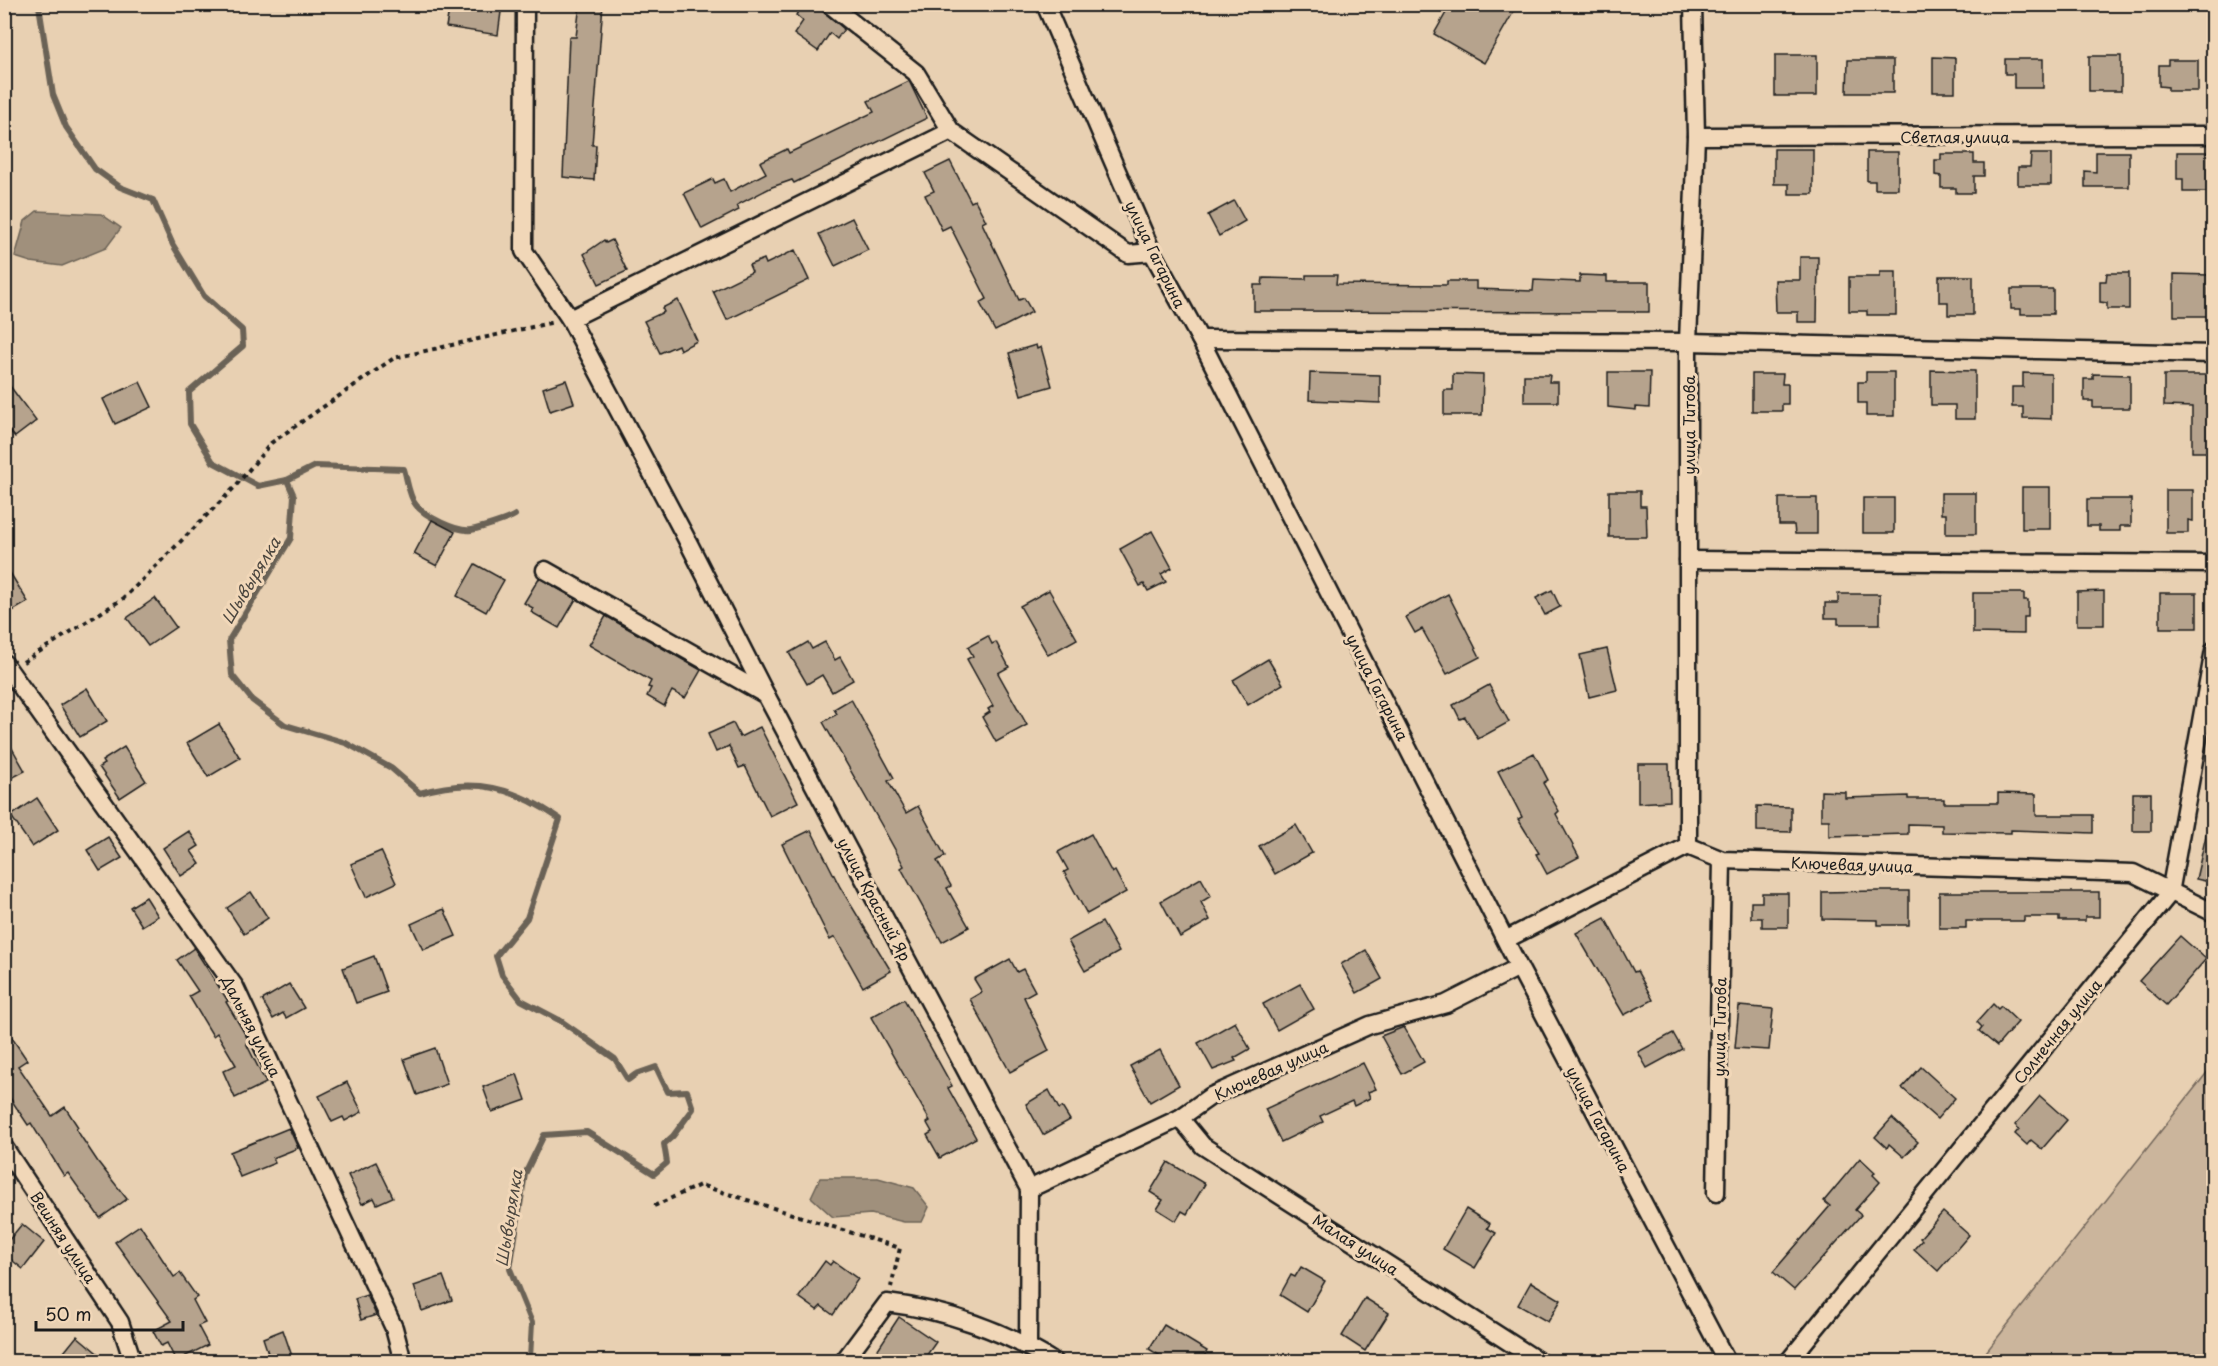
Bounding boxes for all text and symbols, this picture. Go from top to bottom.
street label: Светлая улица [1900,125,2010,148]
street label: улица Гагарина [1120,196,1192,312]
street label: улица Титова [1677,375,1700,475]
water label: Шывырялка [215,531,286,628]
street label: улица Гагарина [1341,630,1415,745]
street label: улица Красный Яр [833,833,917,965]
street label: Ключевая улица [1791,850,1914,878]
street label: Дальняя улица [216,970,288,1081]
street label: Солнечная улица [2007,973,2107,1088]
street label: улица Титова [1707,976,1731,1077]
street label: Ключевая улица [1210,1034,1332,1105]
street label: улица Гагарина [1561,1062,1637,1177]
water label: Шывырялка [489,1167,528,1268]
street label: Вешняя улица [25,1186,103,1288]
street label: Малая улица [1309,1208,1404,1281]
scale bar [36,1294,183,1332]
text: 50 m [45,1300,92,1327]

